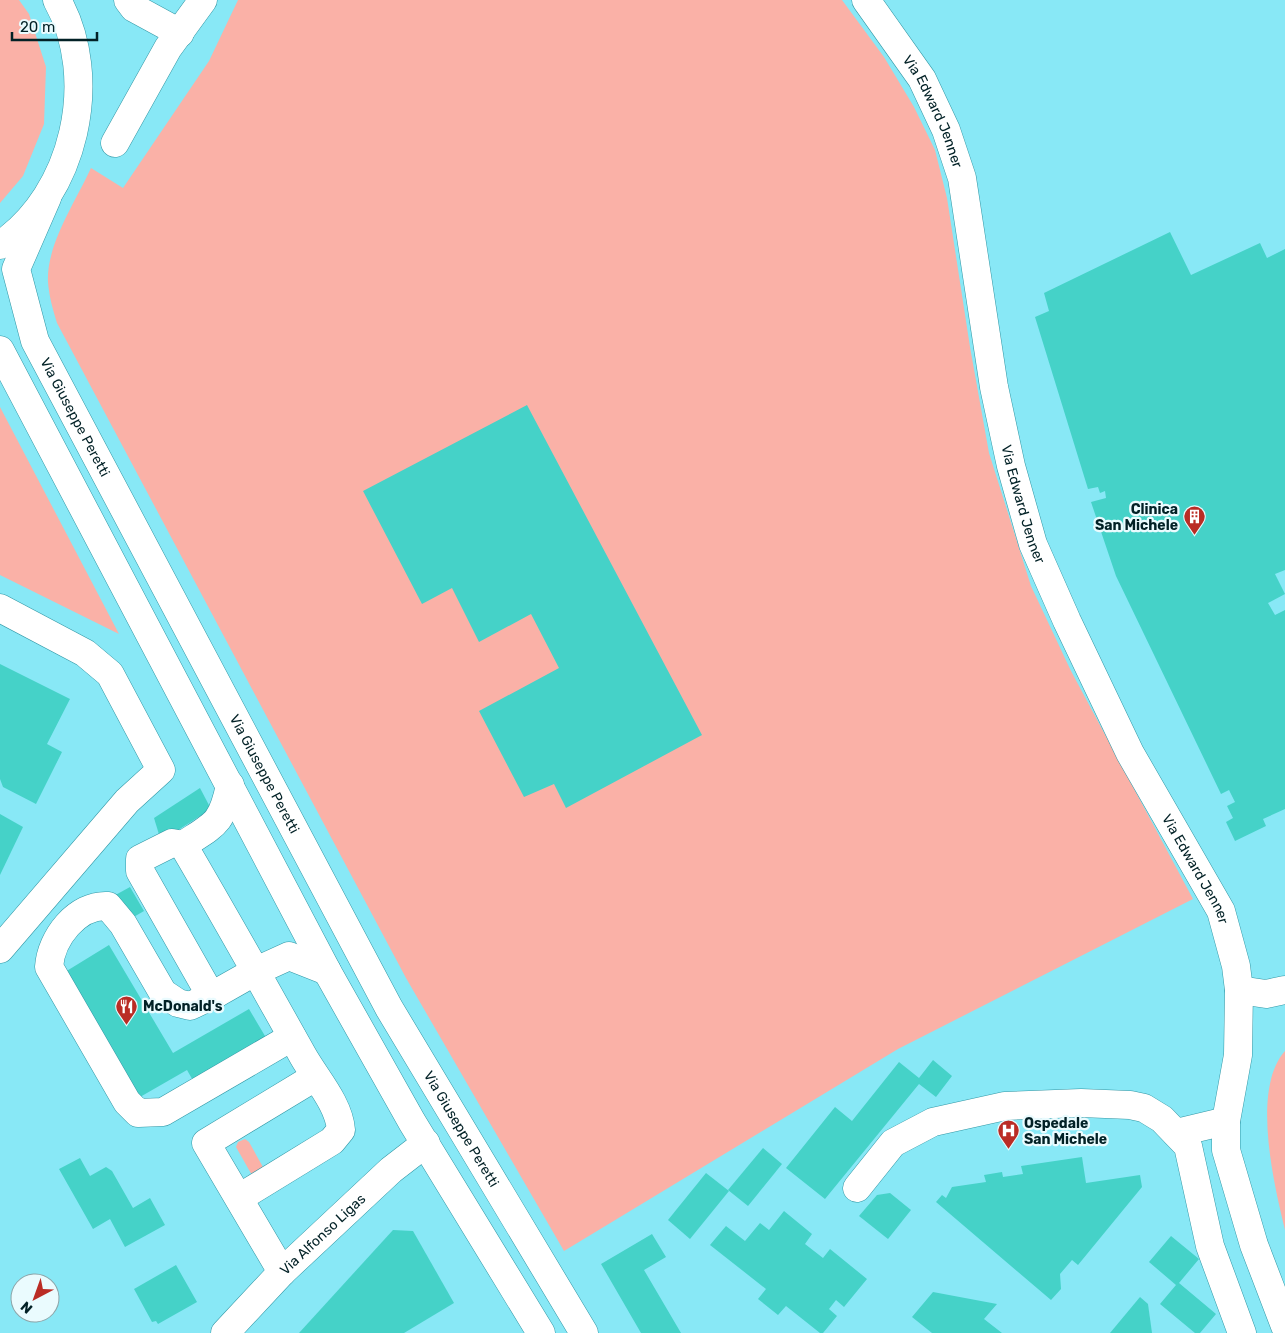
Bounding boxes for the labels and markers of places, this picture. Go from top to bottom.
place label: Clinica San Michele [1095,501,1178,534]
building icon: Clinica San Michele [1182,505,1206,536]
restaurant icon: McDonald's [115,994,139,1025]
place label: McDonald's [143,998,223,1015]
place label: Ospedale San Michele [1024,1115,1107,1148]
hospital icon: Ospedale San Michele [996,1119,1020,1150]

